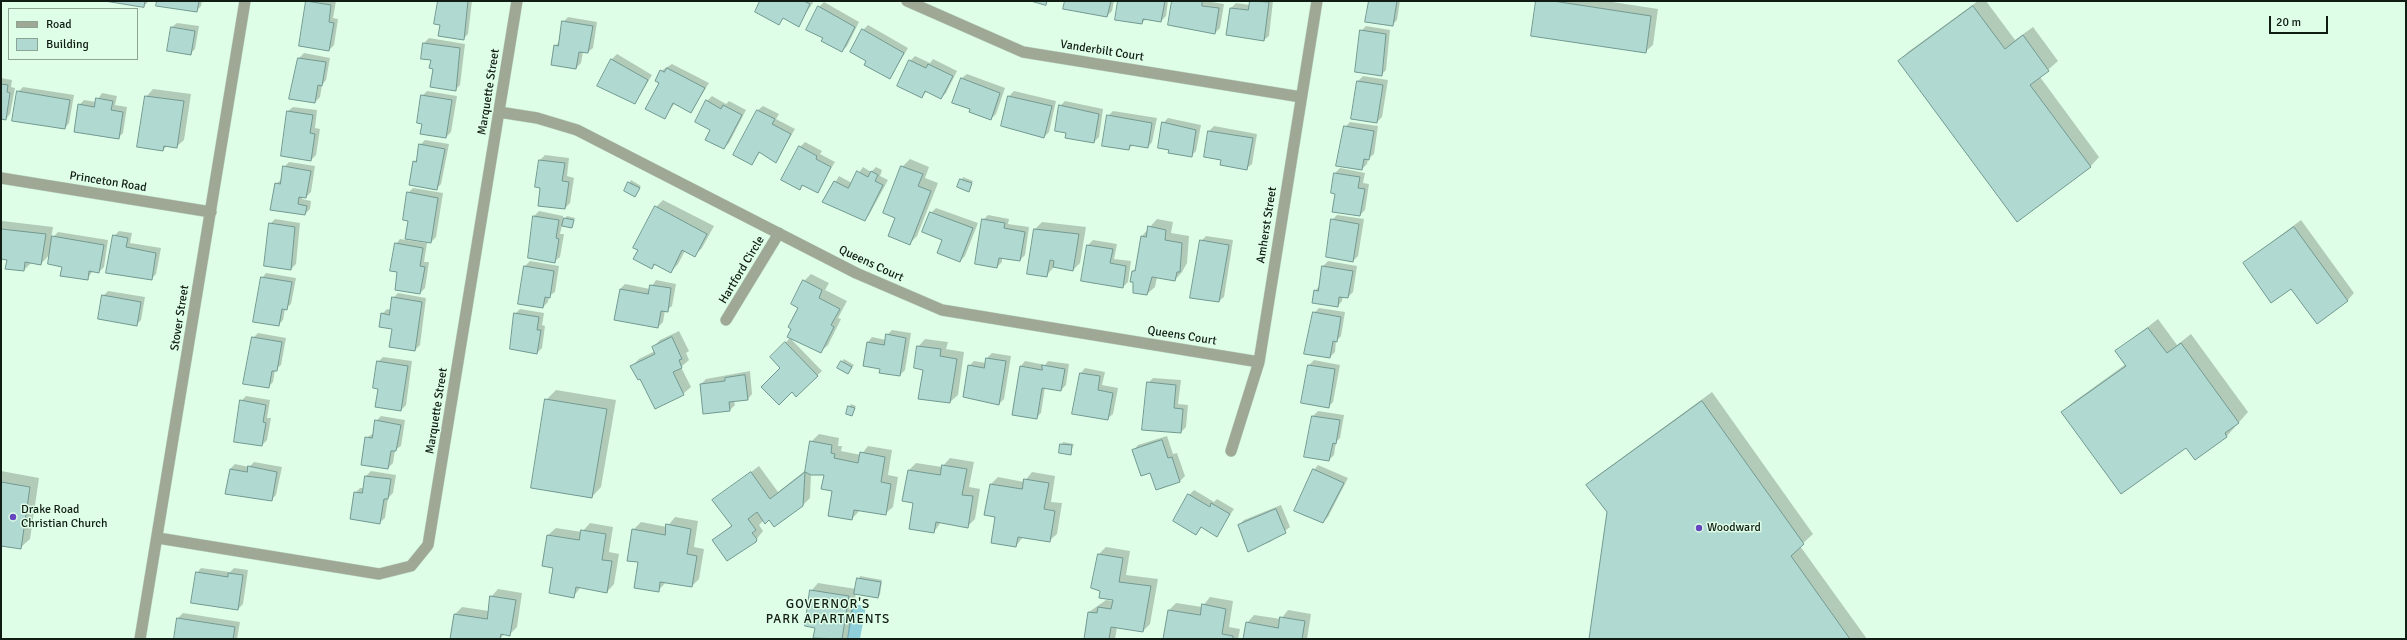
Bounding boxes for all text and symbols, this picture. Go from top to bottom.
legend [8,8,138,60]
scale bar [2271,8,2330,34]
text: 20 m [2276,15,2301,30]
text: Road [46,17,72,32]
text: Building [46,37,89,52]
street label: Vanderbilt Court [1059,37,1145,65]
street label: Marquette Street [475,48,503,136]
street label: Princeton Road [68,169,148,195]
street label: Amherst Street [1254,186,1280,264]
street label: Hartford Circle [716,234,768,306]
street label: Queens Court [836,243,906,285]
street label: Stover Street [168,284,192,352]
street label: Queens Court [1146,323,1218,349]
street label: Marquette Street [423,367,451,455]
place label: Drake Road Christian Church [21,503,107,531]
marker: Drake Road Christian Church [8,512,18,522]
place label: Woodward [1707,521,1761,535]
marker: Woodward [1694,523,1704,533]
district label: GOVERNOR'S PARK APARTMENTS [766,597,890,628]

